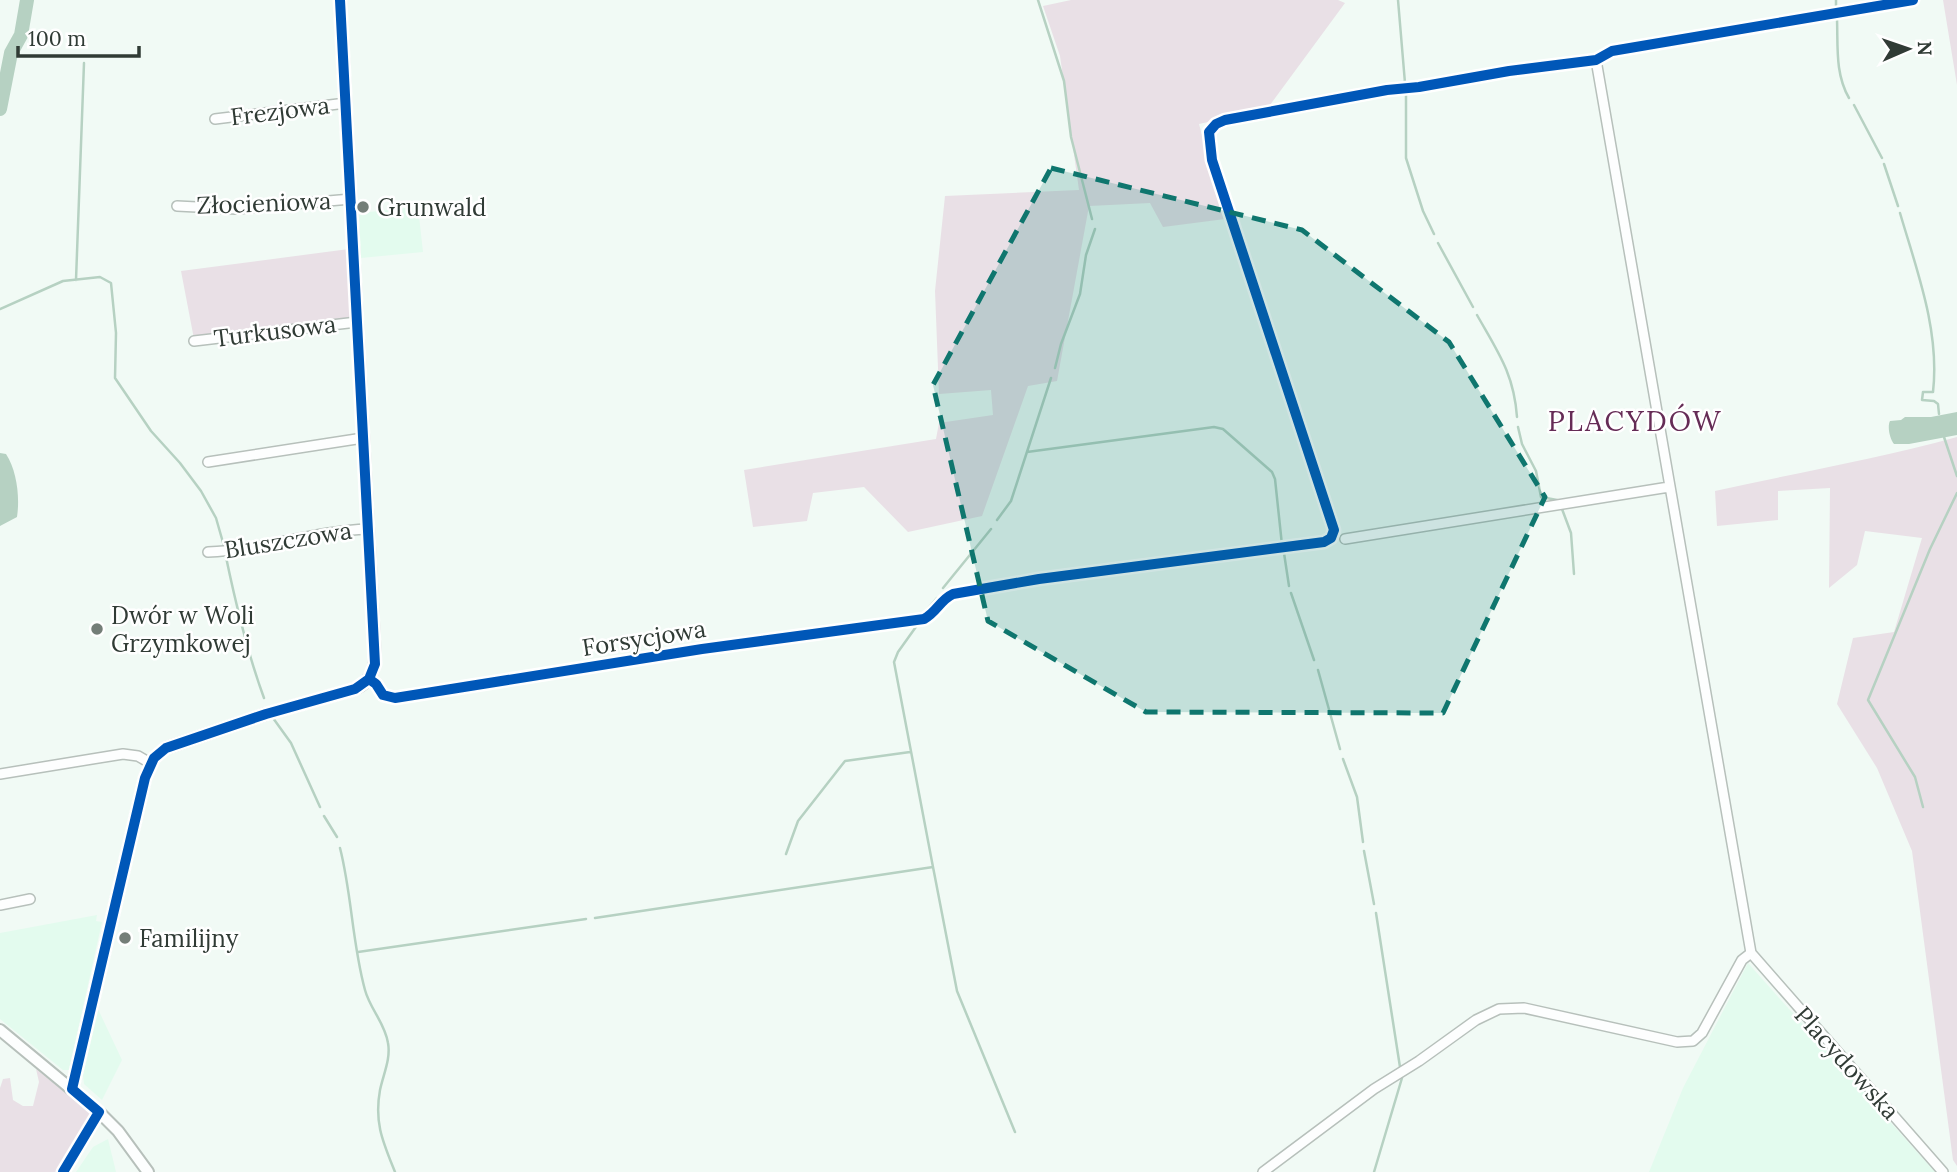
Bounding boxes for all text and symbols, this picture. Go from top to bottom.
scale bar [18,14,138,58]
north arrow [1873,14,1943,84]
text: 100 m [28,25,86,52]
text: N [1913,41,1937,56]
street label: Frezjowa [229,90,331,132]
street label: Złocieniowa [196,185,332,221]
place label: Grunwald [377,192,486,223]
marker: Grunwald [355,199,371,215]
street label: Turkusowa [212,308,338,354]
district label: PLACYDÓW [1548,403,1722,439]
street label: Bluszczowa [222,515,354,565]
place label: Dwór w Woli Grzymkowej [111,600,254,659]
street label: Forsycjowa [580,613,708,663]
marker: Dwór w Woli Grzymkowej [89,621,105,637]
place label: Familijny [139,923,239,954]
marker: Familijny [117,930,133,946]
street label: Placydowska [1788,1000,1906,1126]

